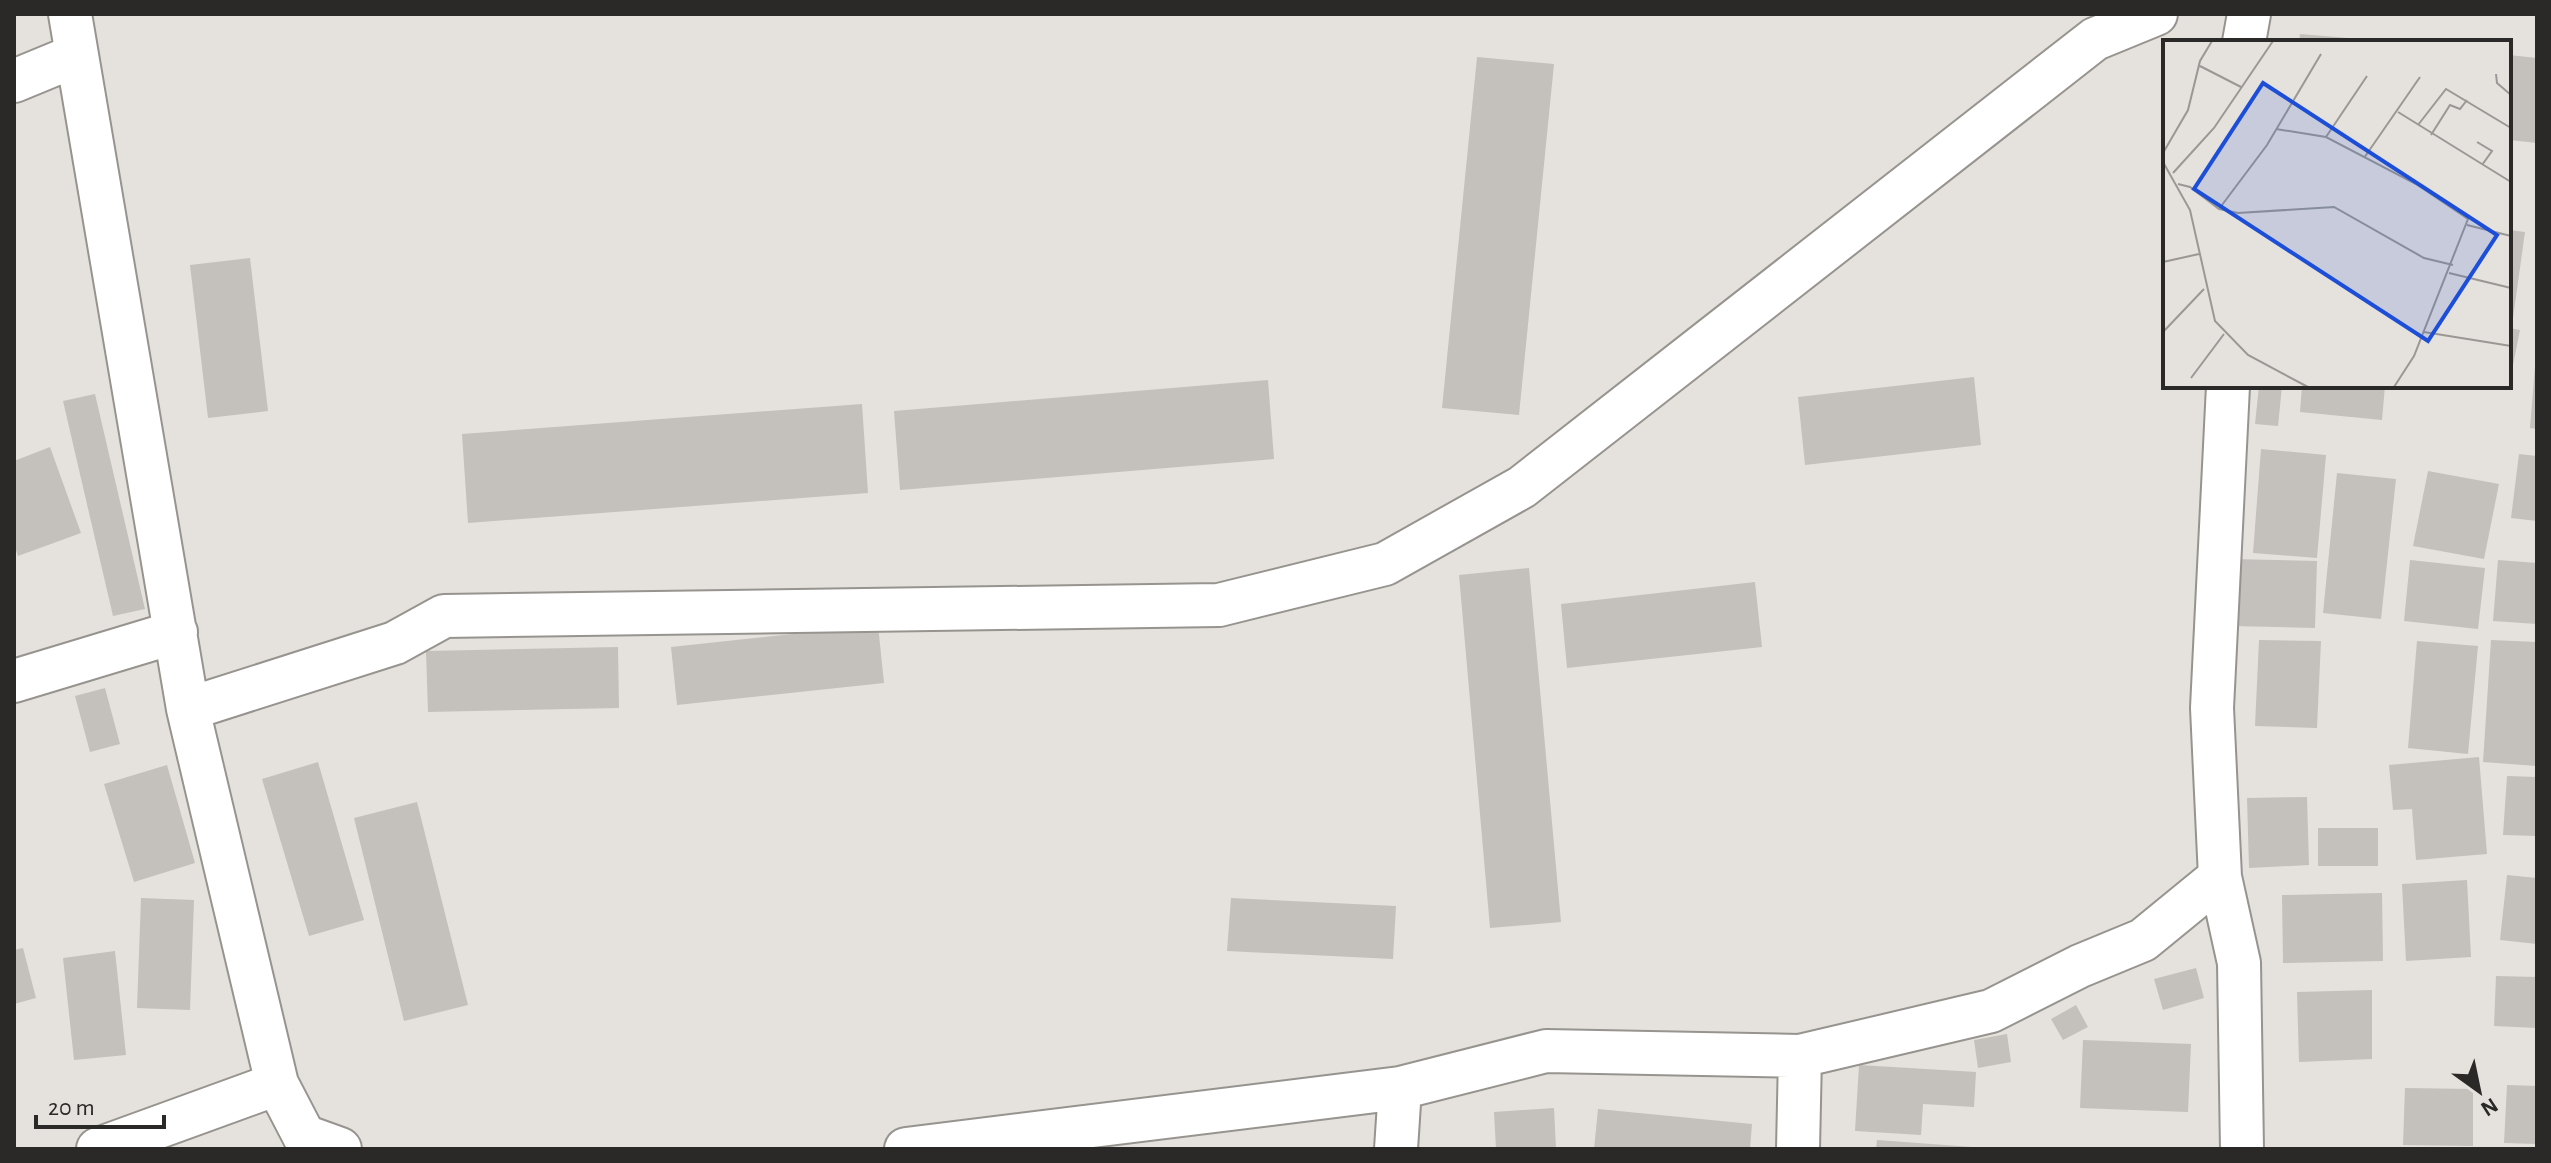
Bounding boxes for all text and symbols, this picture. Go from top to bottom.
inset map [2163,40,2511,388]
north arrow [2439,1051,2519,1131]
scale bar [36,1079,164,1129]
text: N [2477,1094,2502,1120]
text: 20 m [48,1096,95,1120]

